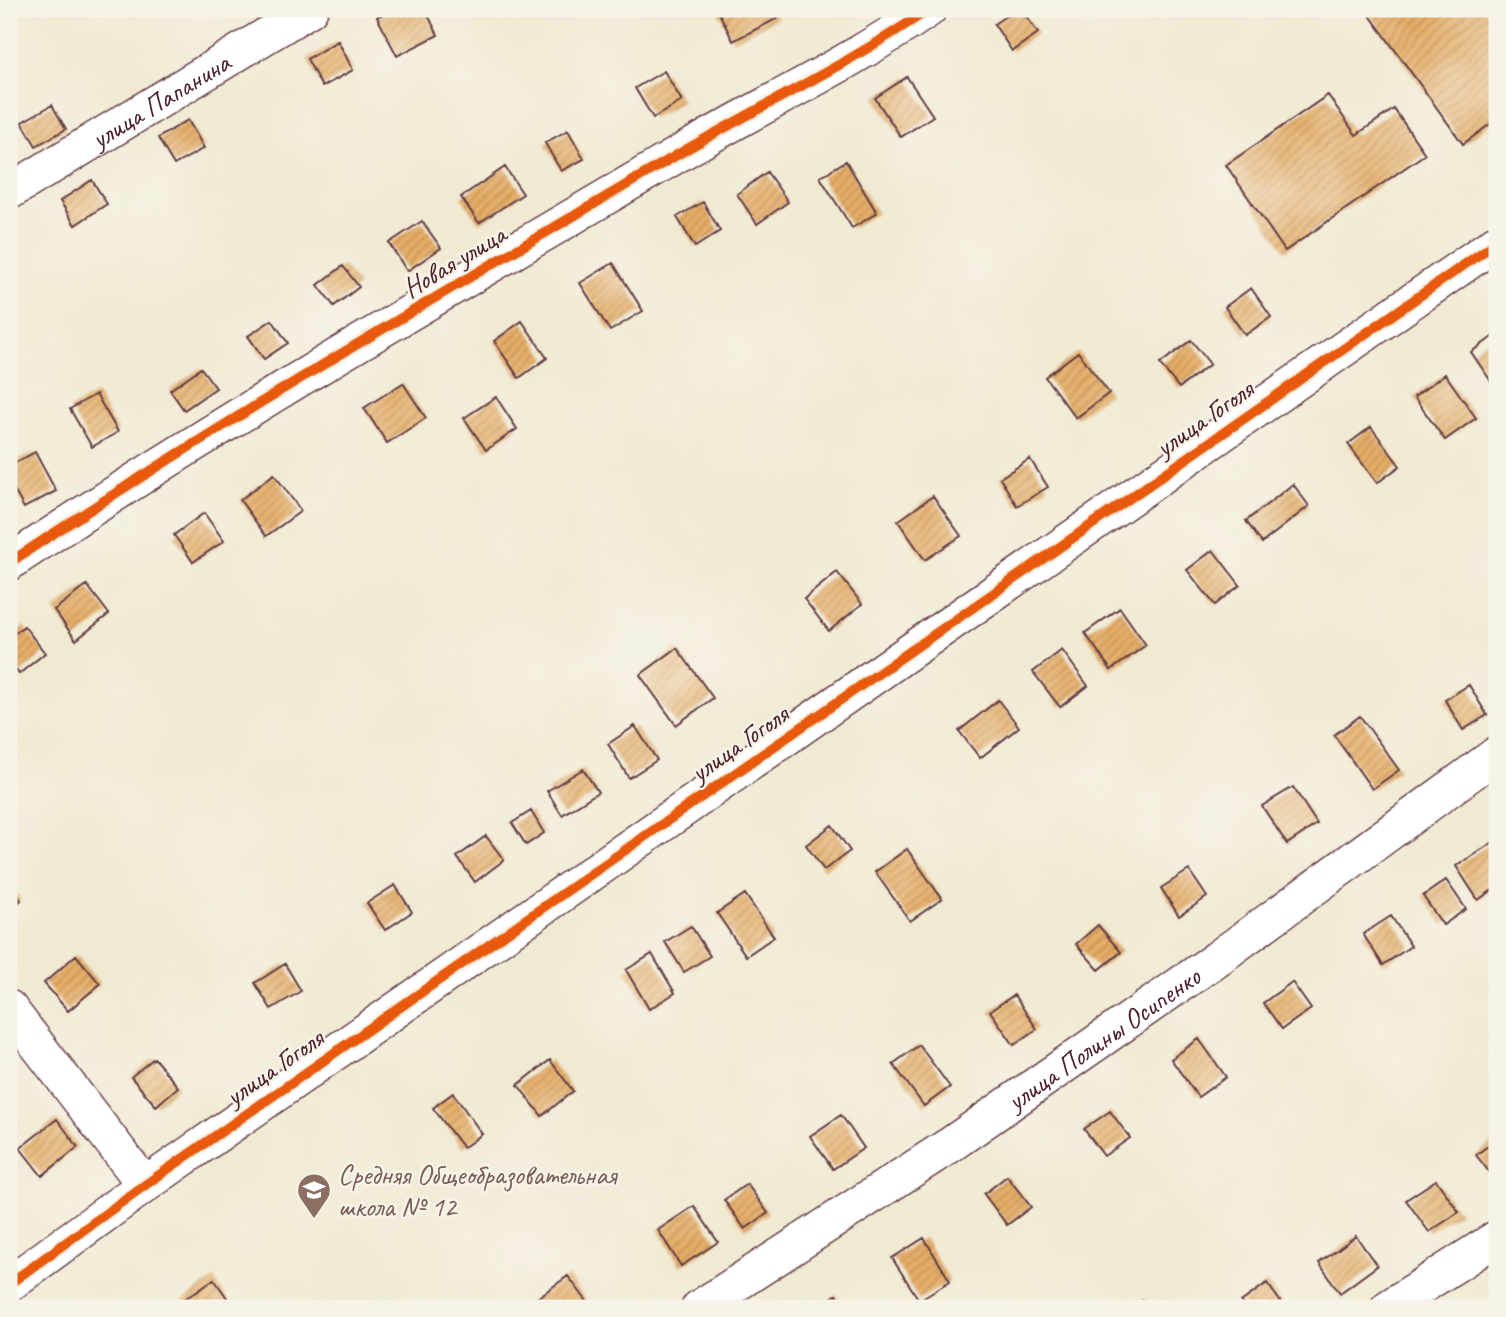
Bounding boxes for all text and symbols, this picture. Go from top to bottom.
street label: улица Папанина [83,44,238,157]
street label: Новая улица [396,215,514,305]
street label: улица Гоголя [1146,370,1262,466]
street label: улица Гоголя [681,695,797,791]
street label: улица Полины Осипенко [998,957,1208,1119]
street label: улица Гоголя [216,1019,332,1115]
place label: Средняя Общеобразовательная школа № 12 [338,1157,618,1224]
school or university icon: Средняя Общеобразовательная школа № 12 [295,1171,333,1220]

